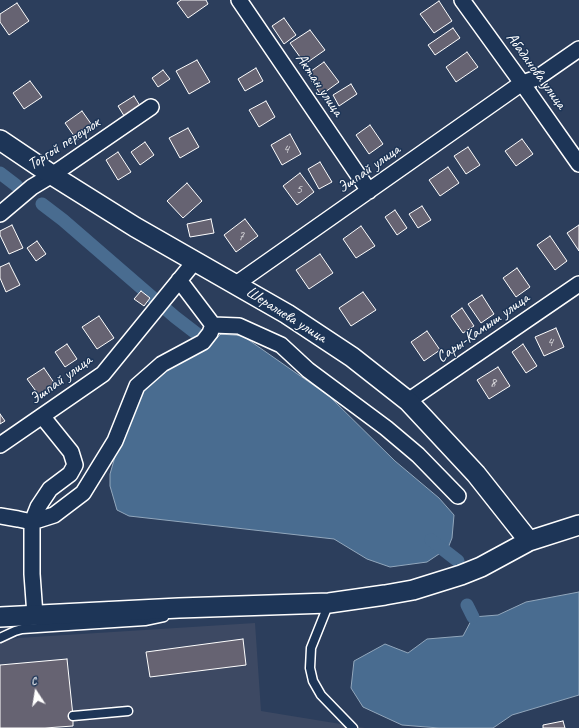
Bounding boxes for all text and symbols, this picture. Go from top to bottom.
street label: Абаданова улица [502,29,570,113]
street label: Актан улица [291,50,347,120]
street label: Торгой переулок [24,114,104,174]
street label: Эшпай улица [334,140,404,198]
house number: 4 [283,141,289,157]
house number: 5 [296,181,302,197]
house number: 7 [238,228,244,244]
street label: Шералиева улица [242,283,330,347]
street label: Сары-Камыш улица [433,289,533,367]
house number: 4 [547,334,553,350]
street label: Эшпай улица [26,351,96,409]
house number: 8 [490,375,496,391]
north arrow [16,672,56,712]
text: С [29,673,38,688]

